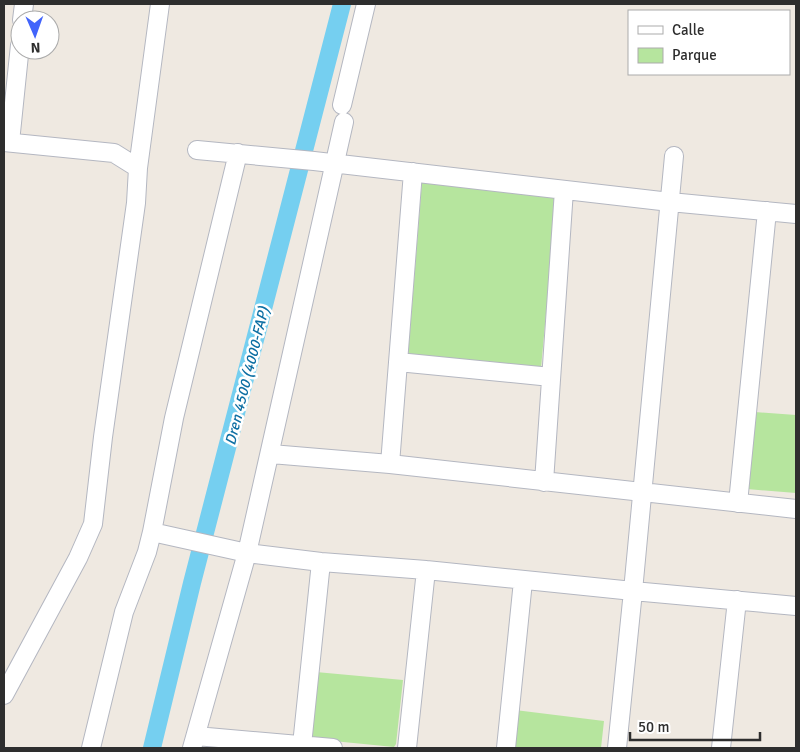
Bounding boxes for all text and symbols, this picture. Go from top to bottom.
north arrow [10,10,60,60]
legend [628,10,790,75]
text: Calle [672,21,705,39]
text: N [30,39,41,56]
text: Parque [672,46,717,64]
water label: Dren 4500 (4000-FAP) [221,304,273,447]
scale bar [630,710,760,742]
text: 50 m [638,718,669,736]

